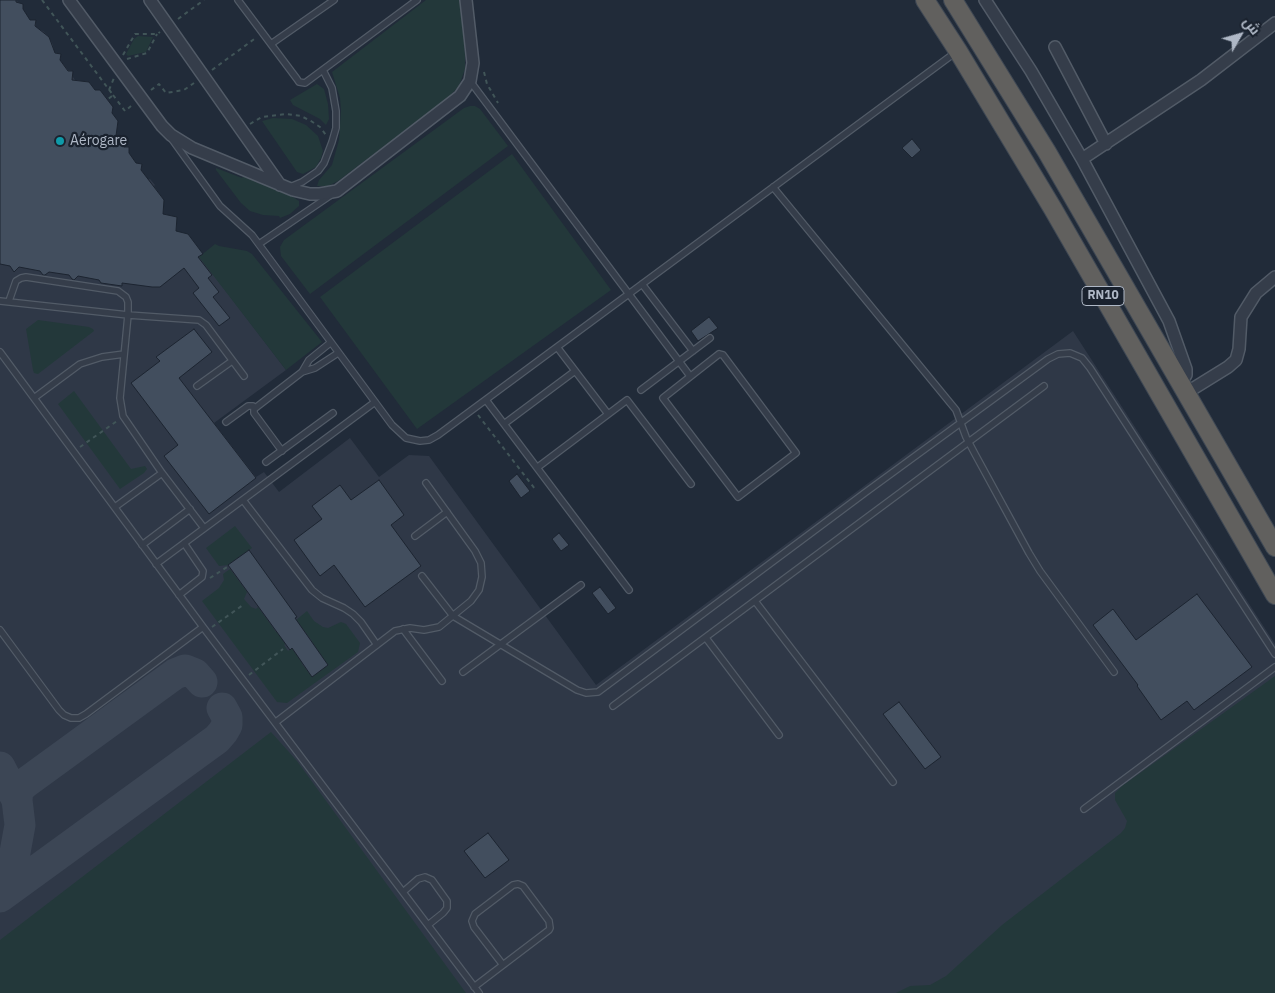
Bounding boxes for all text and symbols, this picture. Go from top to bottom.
north arrow [1215,10,1265,60]
text: ش [1239,13,1264,38]
place label: Aérogare [70,133,127,149]
marker: Aérogare [54,135,66,147]
road number: RN10 [1082,286,1124,306]

